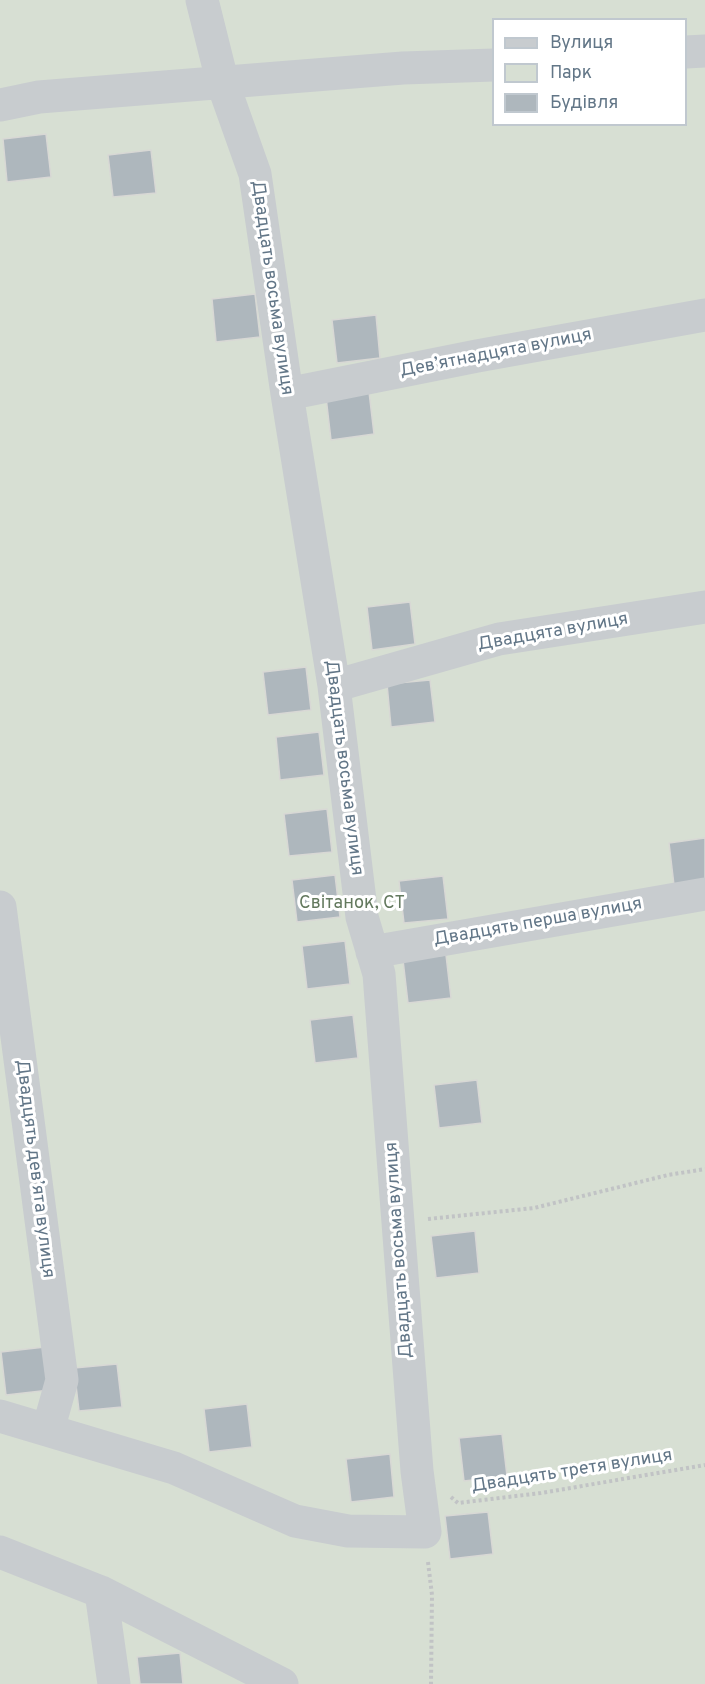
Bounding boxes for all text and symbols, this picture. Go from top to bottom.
legend [492,18,687,126]
text: Вулиця [550,32,613,55]
text: Парк [550,62,592,85]
text: Будівля [550,92,618,115]
street label: Двадцать восьма вулиця [245,179,297,397]
street label: Дев’ятнадцята вулиця [398,325,594,383]
street label: Двадцята вулиця [476,609,630,657]
street label: Двадцать восьма вулиця [319,659,367,877]
park label: Світанок, СТ [299,893,405,915]
street label: Двадцять перша вулиця [432,894,644,952]
street label: Двадцять дев’ята вулиця [10,1059,58,1279]
street label: Двадцать восьма вулиця [382,1141,418,1359]
street label: Двадцять третя вулиця [470,1445,674,1499]

